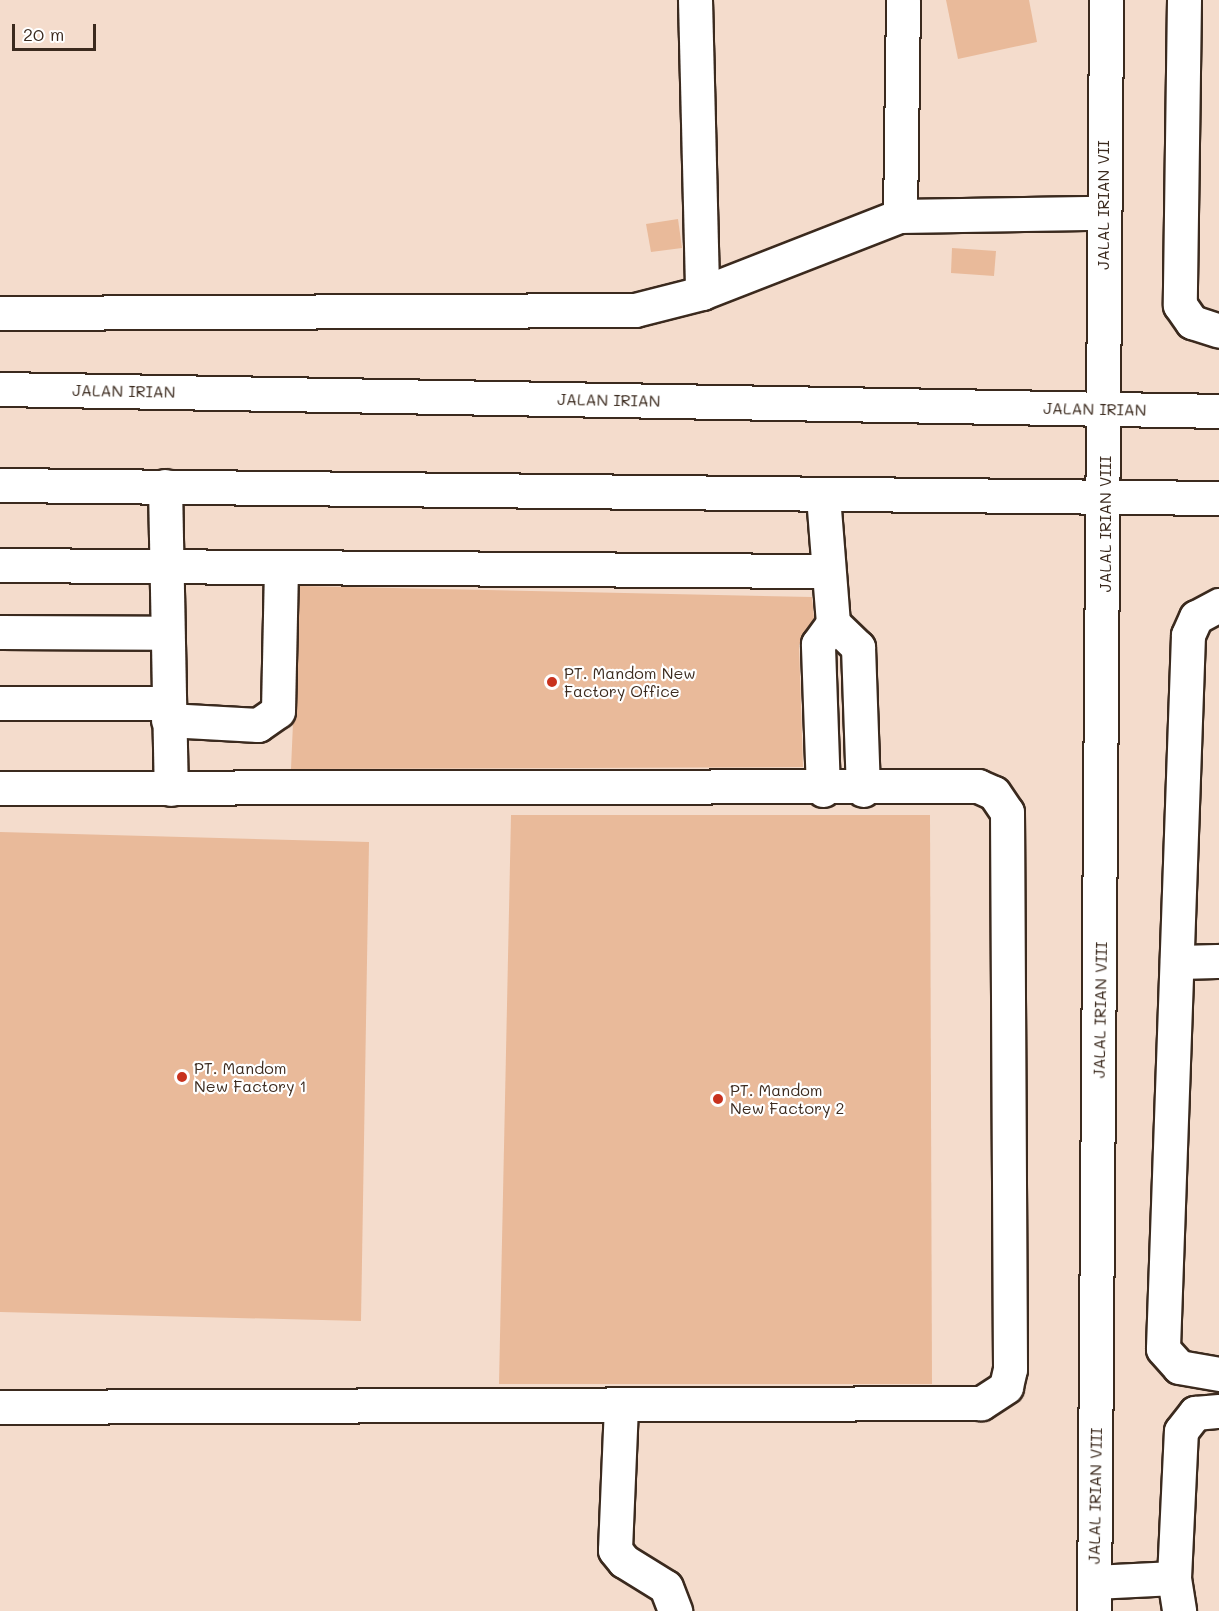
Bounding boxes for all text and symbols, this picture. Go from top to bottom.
scale bar [15,12,99,50]
text: 20 m [23,22,64,46]
street label: JALAL IRIAN VII [1093,140,1113,270]
street label: JALAN IRIAN [72,380,176,402]
street label: JALAN IRIAN [557,389,661,411]
street label: JALAN IRIAN [1043,398,1147,420]
street label: JALAL IRIAN VIII [1095,456,1115,592]
place label: PT. Mandom New Factory Office [564,663,696,701]
marker: PT. Mandom New Factory Office [545,675,559,689]
street label: JALAL IRIAN VIII [1089,942,1111,1078]
place label: PT. Mandom New Factory 1 [194,1058,307,1096]
marker: PT. Mandom New Factory 1 [175,1070,189,1084]
place label: PT. Mandom New Factory 2 [730,1080,845,1118]
marker: PT. Mandom New Factory 2 [711,1092,725,1106]
street label: JALAL IRIAN VIII [1084,1428,1106,1564]

